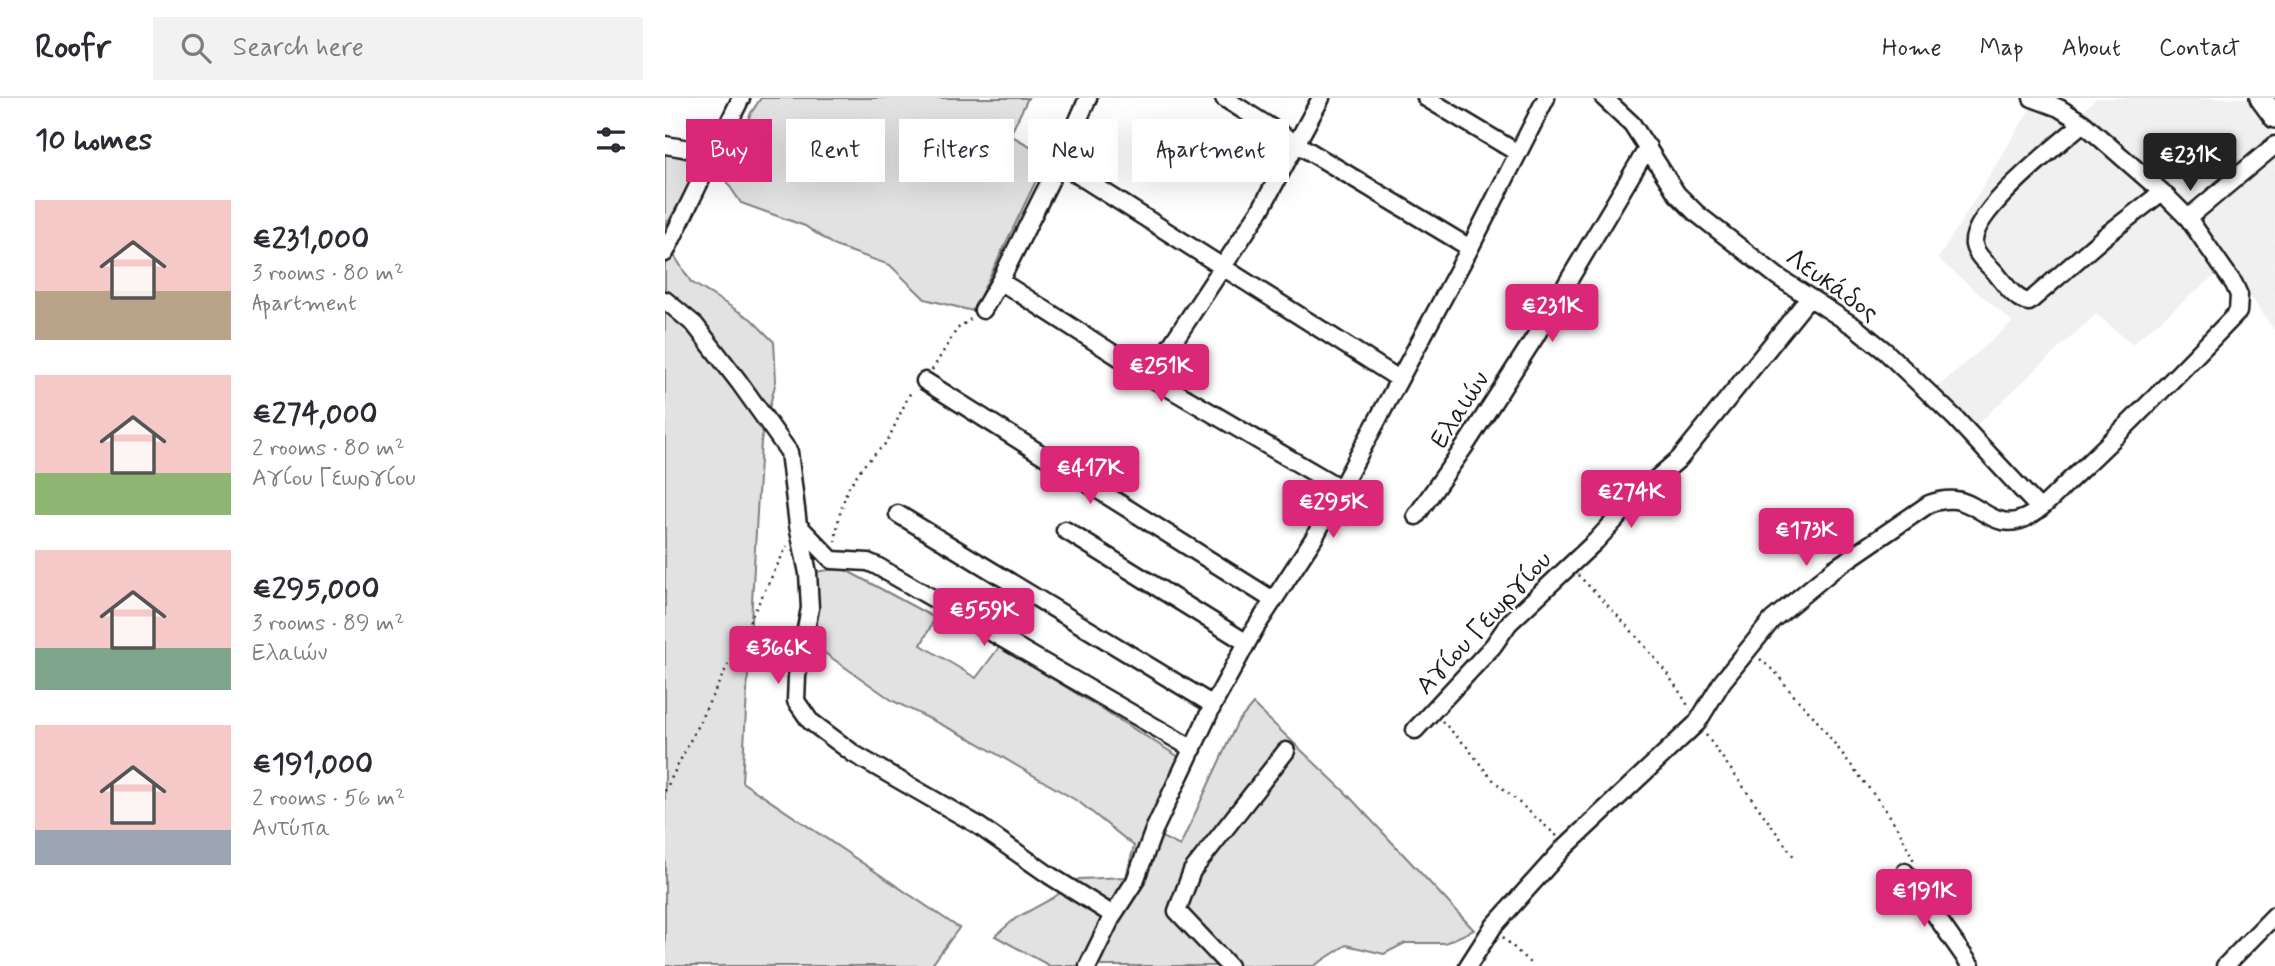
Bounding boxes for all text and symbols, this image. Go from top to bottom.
search box [153,17,643,80]
text: Roofr [35,26,111,70]
icon: search [177,29,215,67]
text: Search here [233,31,364,65]
text: Home [1882,33,1942,64]
text: Map [1980,33,2024,64]
text: About [2062,33,2121,64]
text: Contact [2159,33,2240,64]
chip: Buy [686,119,772,182]
chip: Rent [786,119,885,182]
chip: Filters [899,119,1014,182]
chip: New [1028,119,1118,182]
chip: Apartment [1132,119,1289,182]
text: 10 homes [35,121,152,160]
icon: filters [592,121,630,159]
pin: €231K [2141,134,2239,193]
text: €231K [2159,141,2221,171]
text: €231,000 [252,220,369,259]
icon: home [91,228,175,312]
street label: Λευκάδος [1778,241,1885,330]
text: 3 rooms · 80 m² [252,259,404,289]
pin: €231K [1503,285,1601,344]
text: Apartment [252,289,357,319]
text: €231K [1521,292,1583,322]
pin: €251K [1112,344,1210,404]
text: €251K [1129,352,1193,382]
street label: Ελαιών [1423,365,1498,455]
text: €274,000 [252,395,378,434]
icon: home [91,403,175,487]
text: 2 rooms · 80 m² [252,434,405,464]
pin: €417K [1041,446,1139,506]
text: €417K [1056,454,1124,484]
text: Αγίου Γεωργίου [252,464,416,494]
pin: €274K [1582,470,1680,530]
text: €274K [1597,478,1665,508]
pin: €295K [1284,480,1382,540]
text: €295K [1298,488,1368,518]
pin: €173K [1757,508,1855,568]
text: €173K [1775,516,1837,546]
street label: Αγίου Γεωργίου [1409,544,1560,703]
text: €295,000 [252,570,379,609]
icon: home [91,578,175,662]
pin: €559K [935,588,1033,648]
text: €559K [949,596,1019,626]
text: 3 rooms · 89 m² [252,609,404,639]
pin: €366K [729,626,827,686]
text: €366K [745,634,811,664]
text: Ελαιών [252,639,327,669]
text: €191,000 [252,745,373,784]
icon: home [91,753,175,837]
text: 2 rooms · 56 m² [252,784,405,814]
text: Αντύπα [252,814,330,844]
pin: €191K [1875,870,1973,929]
text: €191K [1892,877,1956,907]

